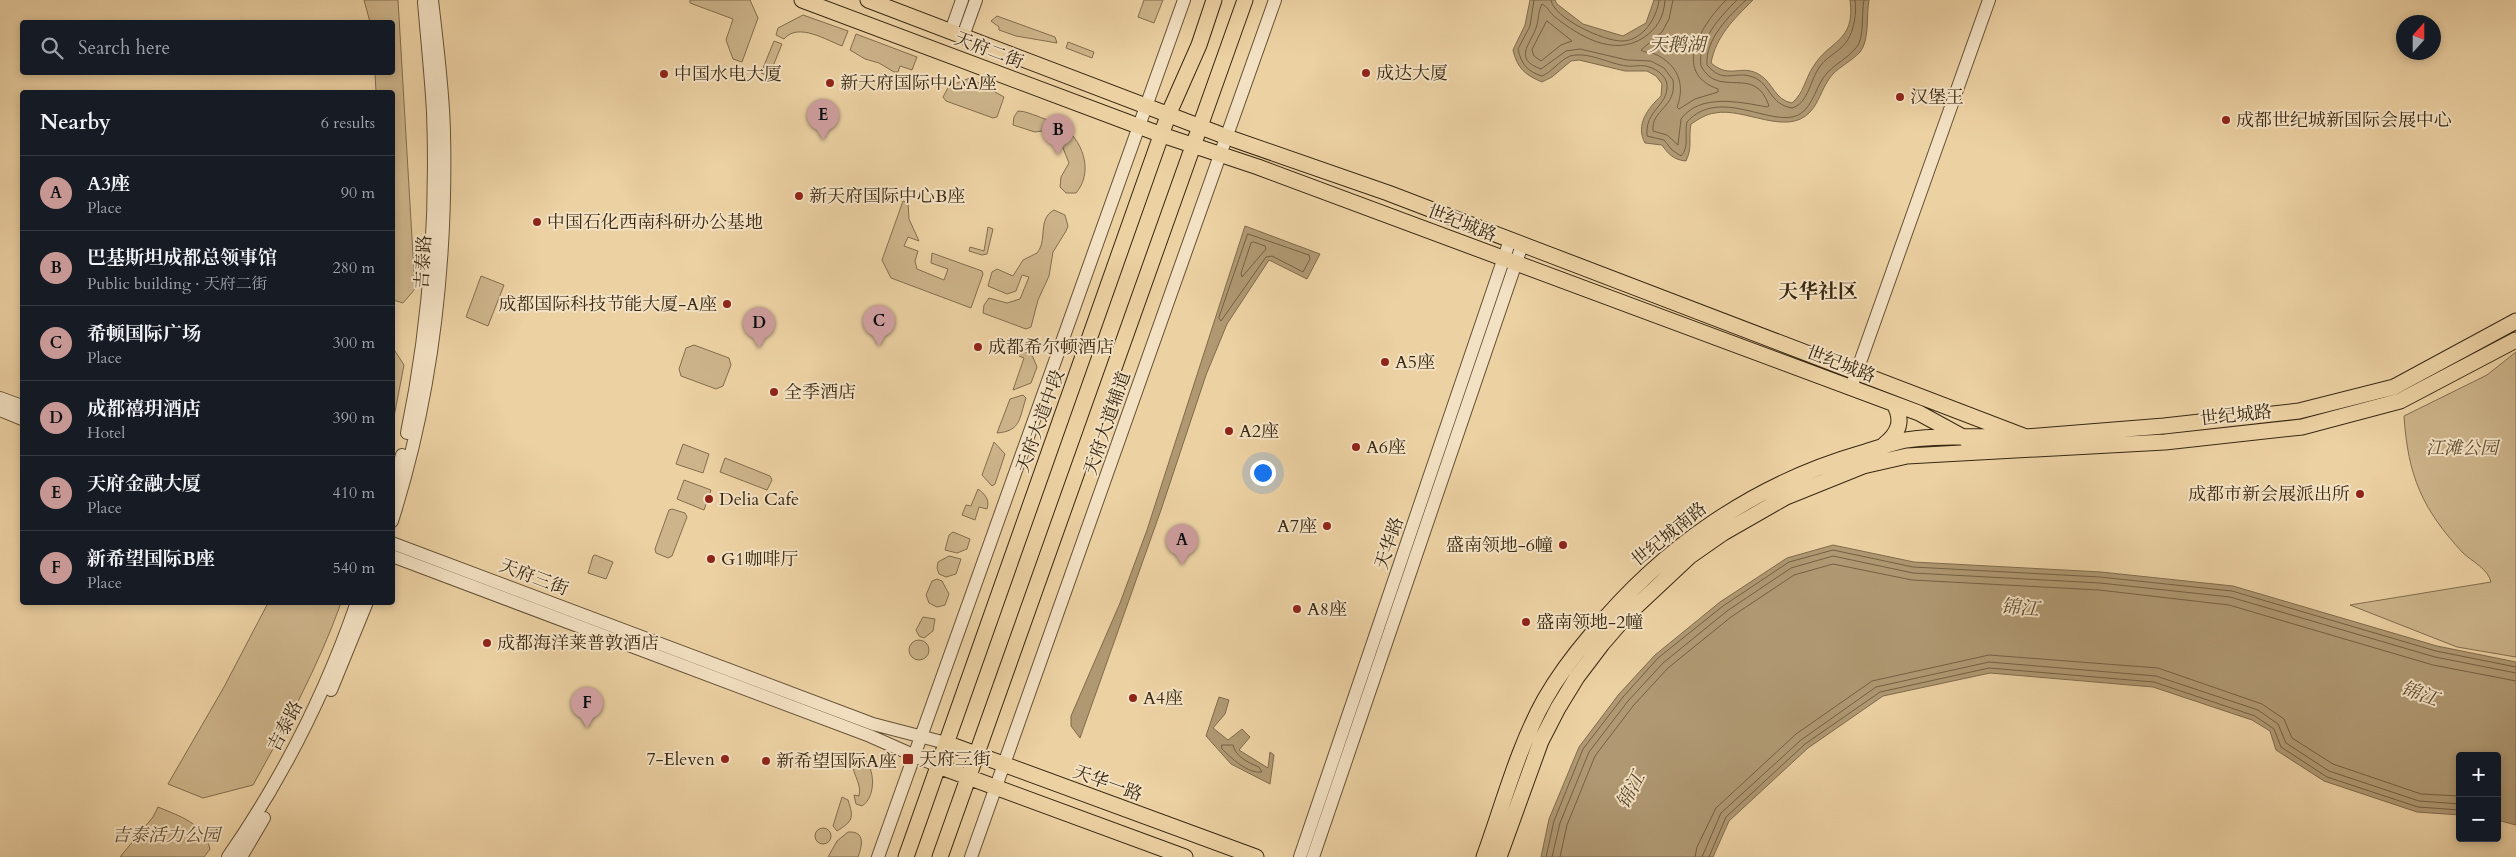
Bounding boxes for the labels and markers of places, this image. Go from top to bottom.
place label: 成达大厦 [1376,61,1448,86]
place label: 中国水电大厦 [674,62,782,87]
marker: 成达大厦 [1360,67,1372,79]
marker: 中国水电大厦 [658,68,670,80]
place label: 新天府国际中心A座 [840,71,997,96]
marker: 新天府国际中心A座 [824,77,836,89]
place label: 汉堡王 [1910,85,1964,110]
marker: 汉堡王 [1894,91,1906,103]
pin: E [807,99,839,140]
place label: 成都世纪城新国际会展中心 [2236,108,2452,133]
pin: B [1042,114,1074,155]
marker: 成都世纪城新国际会展中心 [2220,114,2232,126]
place label: 新天府国际中心B座 [809,184,965,209]
marker: 新天府国际中心B座 [793,190,805,202]
place label: 中国石化西南科研办公基地 [547,210,763,235]
marker: 中国石化西南科研办公基地 [531,216,543,228]
place label: 成都国际科技节能大厦-A座 [498,292,717,317]
marker: 成都国际科技节能大厦-A座 [721,298,733,310]
pin: C [863,305,895,346]
pin: D [743,307,775,348]
place label: 成都希尔顿酒店 [988,335,1114,360]
marker: 成都希尔顿酒店 [972,341,984,353]
place label: A5座 [1395,350,1435,375]
marker: A5座 [1379,356,1391,368]
place label: 全季酒店 [784,380,856,405]
marker: 全季酒店 [768,386,780,398]
place label: A2座 [1239,419,1279,444]
marker: A2座 [1223,425,1235,437]
place label: A6座 [1366,435,1406,460]
marker: A6座 [1350,441,1362,453]
place label: 成都市新会展派出所 [2188,482,2350,507]
place label: Delia Cafe [719,487,799,512]
marker: 成都市新会展派出所 [2354,488,2366,500]
marker: Delia Cafe [703,493,715,505]
place label: A7座 [1277,514,1317,539]
marker: A7座 [1321,520,1333,532]
pin: A [1166,524,1198,565]
place label: 盛南领地-6幢 [1446,533,1553,558]
marker: 盛南领地-6幢 [1557,539,1569,551]
place label: G1咖啡厅 [721,547,798,572]
marker: G1咖啡厅 [705,553,717,565]
place label: A8座 [1307,597,1347,622]
marker: A8座 [1291,603,1303,615]
place label: 盛南领地-2幢 [1536,610,1643,635]
marker: 盛南领地-2幢 [1520,616,1532,628]
place label: 成都海洋莱普敦酒店 [497,631,659,656]
marker: 成都海洋莱普敦酒店 [481,637,493,649]
place label: A4座 [1143,686,1183,711]
pin: F [571,687,603,728]
marker: A4座 [1127,692,1139,704]
place label: 7-Eleven [646,747,716,772]
place label: 天府三街 [919,747,991,772]
place label: 新希望国际A座 [776,749,897,774]
marker: 天府三街 [901,752,915,766]
marker: 7-Eleven [719,753,731,765]
marker: 新希望国际A座 [760,755,772,767]

